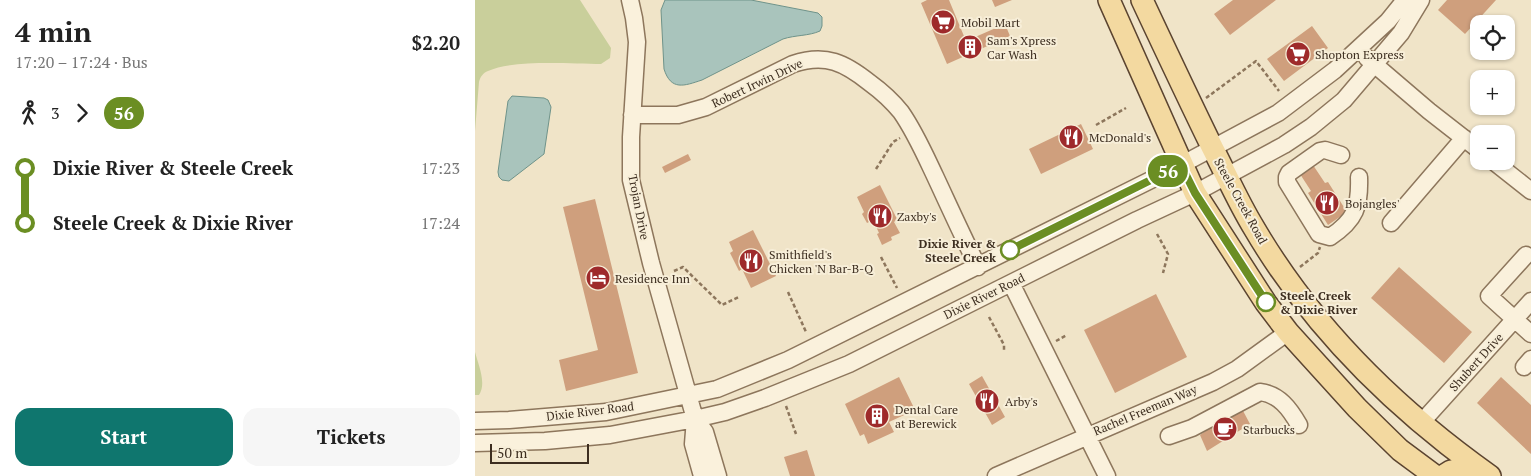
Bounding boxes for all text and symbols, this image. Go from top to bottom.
supermarket icon: Mobil Mart [930,9,956,35]
text: 4 min [15,13,92,50]
place label: Mobil Mart [961,15,1021,30]
map controls [1470,15,1515,170]
button: locate [1470,15,1515,60]
text: $2.20 [411,30,460,55]
place label: Sam's Xpress Car Wash [987,33,1056,62]
building icon: Sam's Xpress Car Wash [957,34,983,60]
supermarket icon: Shopton Express [1285,41,1311,67]
place label: Shopton Express [1315,47,1404,62]
text: 17:20 – 17:24 · Bus [15,51,148,73]
street label: Robert Irwin Drive [709,55,805,111]
button: + [1470,70,1515,115]
icon: walk [15,99,43,127]
icon: forward [68,99,96,127]
text: 56 [114,101,134,125]
text: 3 [51,102,60,124]
restaurant icon: McDonald's [1058,124,1084,150]
button: − [1470,125,1515,170]
place label: McDonald's [1089,130,1151,145]
text: Dixie River & Steele Creek [53,155,293,180]
line badge: 56 [1145,155,1191,187]
street label: Steele Creek Road [1211,155,1271,247]
text: 17:23 [421,157,460,179]
text: 56 [1158,159,1178,183]
street label: Trojan Drive [625,173,653,241]
restaurant icon: Bojangles' [1314,190,1340,216]
place label: Bojangles' [1345,196,1400,211]
restaurant icon: Zaxby's [867,203,893,229]
place label: Zaxby's [897,209,937,224]
text: Steele Creek & Dixie River [53,210,293,235]
text: 17:24 [421,212,460,234]
place label: Dixie River & Steele Creek [919,236,996,265]
marker: Dixie River & Steele Creek [1000,240,1020,260]
place label: Smithfield's Chicken 'N Bar-B-Q [769,247,874,276]
restaurant icon: Smithfield's Chicken 'N Bar-B-Q [738,248,764,274]
hotel icon: Residence Inn [585,265,611,291]
street label: Dixie River Road [941,270,1027,322]
place label: Residence Inn [615,271,690,286]
place label: Steele Creek & Dixie River [1280,288,1358,317]
marker: Steele Creek & Dixie River [1256,292,1276,312]
street label: Shubert Drive [1446,330,1506,394]
street label: Rachel Freeman Way [1091,381,1200,439]
restaurant icon: Arby's [974,388,1000,414]
place label: Arby's [1005,394,1038,409]
street label: Dixie River Road [545,398,635,424]
place label: Dental Care at Berewick [895,402,958,431]
building icon: Dental Care at Berewick [864,403,890,429]
button: Start [15,408,233,466]
button: Tickets [243,408,460,466]
cafe icon: Starbucks [1212,416,1238,442]
place label: Starbucks [1243,422,1295,437]
scale bar [490,441,589,464]
text: 50 m [497,443,527,462]

